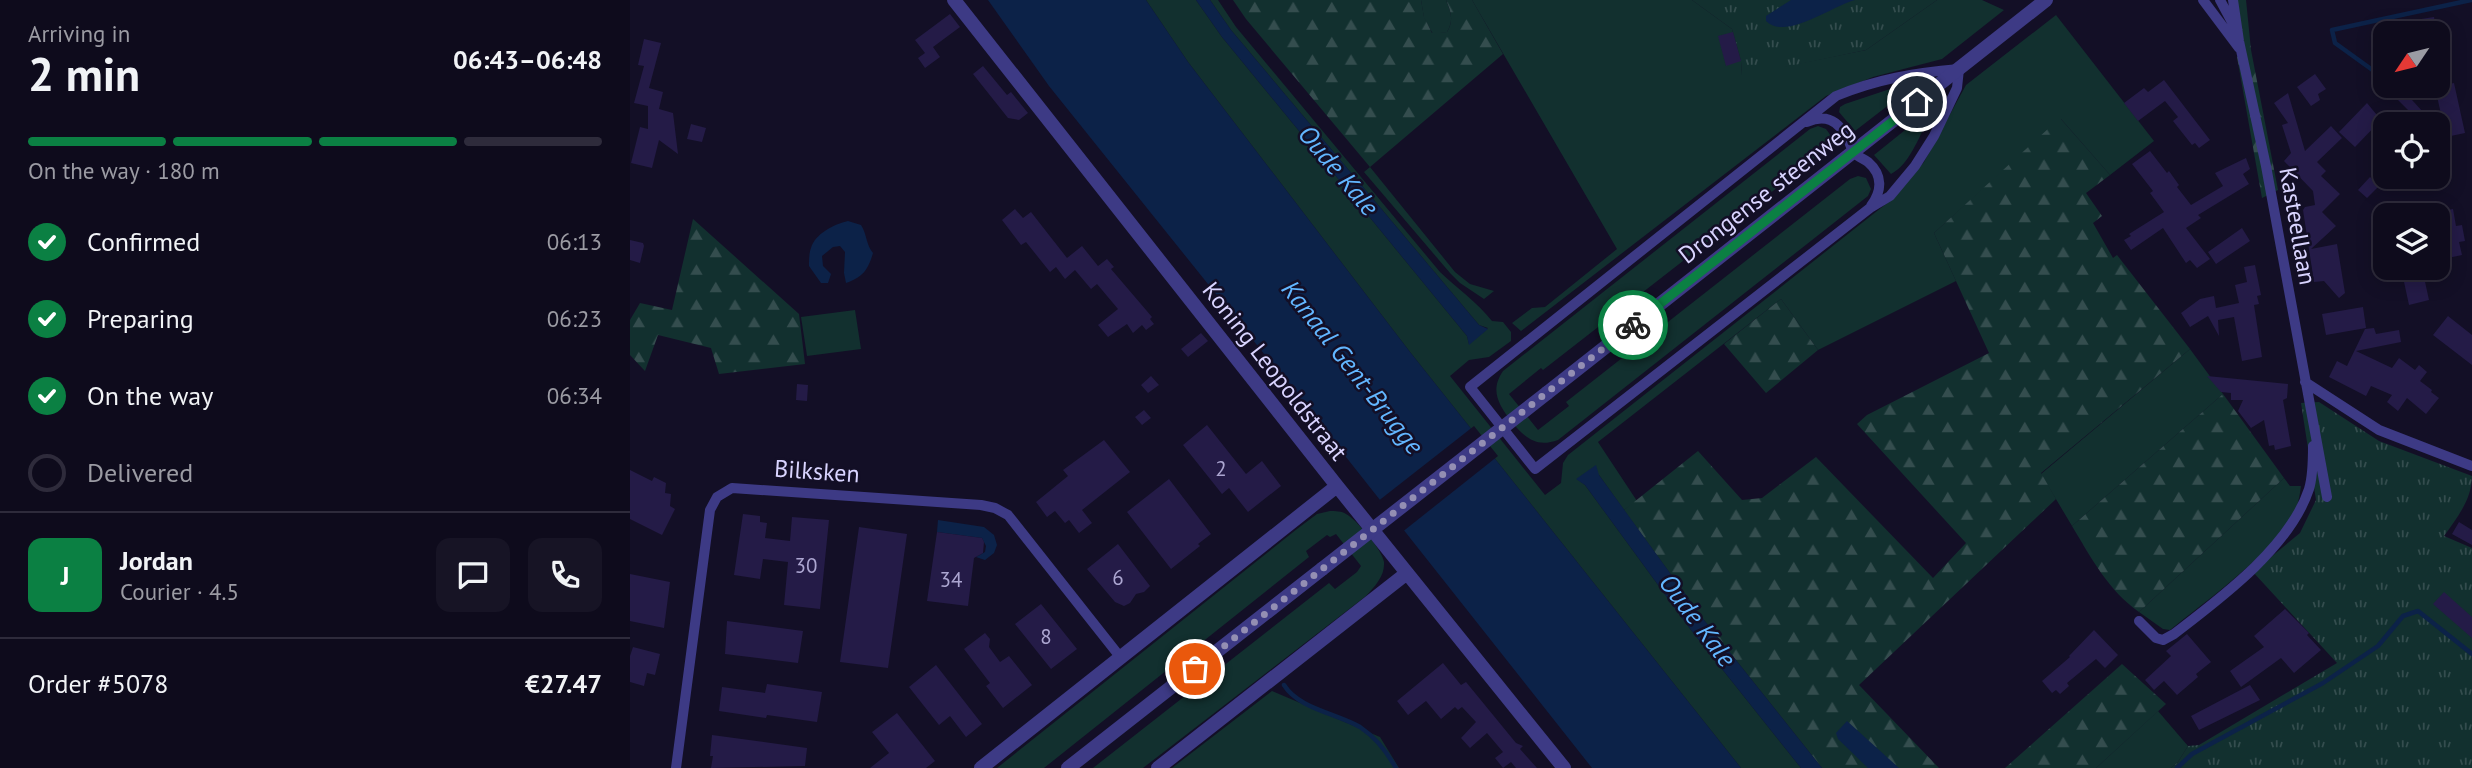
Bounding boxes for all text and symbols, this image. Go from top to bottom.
text: Arriving in [28,19,130,48]
north arrow [2373,21,2450,98]
map controls [2373,21,2450,280]
text: 06:43–06:48 [453,43,602,76]
text: 2 min [28,44,140,104]
pin [1887,72,1947,132]
icon: home [1898,83,1936,121]
button: locate [2373,112,2450,189]
street label: Drongense steenweg [1672,114,1860,270]
water label: Oude Kale [1292,118,1386,222]
text: On the way · 180 m [28,156,220,185]
street label: Kasteellaan [2272,165,2324,287]
button: layers [2373,203,2450,280]
icon: check [28,223,66,261]
text: Confirmed [87,225,200,258]
text: 06:13 [547,227,602,256]
water label: Kanaal Gent-Brugge [1275,273,1431,461]
street label: Koning Leopoldstraat [1196,275,1354,467]
courier [1598,290,1668,360]
icon: check [28,300,66,338]
text: Preparing [87,302,194,335]
text: 06:23 [547,304,602,333]
icon: bike [1614,306,1652,344]
icon: check [28,377,66,415]
text: On the way [87,379,213,412]
text: 06:34 [547,381,602,410]
street label: Bilksken [773,453,861,489]
house number: 2 [1215,455,1227,482]
text: Delivered [87,456,193,489]
button: chat [436,538,510,612]
button: phone [528,538,602,612]
text: Jordan [120,544,193,577]
house number: 30 [795,552,817,579]
text: J [61,559,69,592]
house number: 6 [1112,564,1124,591]
house number: 34 [940,566,962,593]
water label: Oude Kale [1652,567,1744,673]
text: Courier · 4.5 [120,577,239,606]
house number: 8 [1040,623,1052,650]
pin [1165,639,1225,699]
icon: bag [1176,650,1214,688]
text: Order #5078 [28,667,168,700]
text: €27.47 [525,667,602,700]

